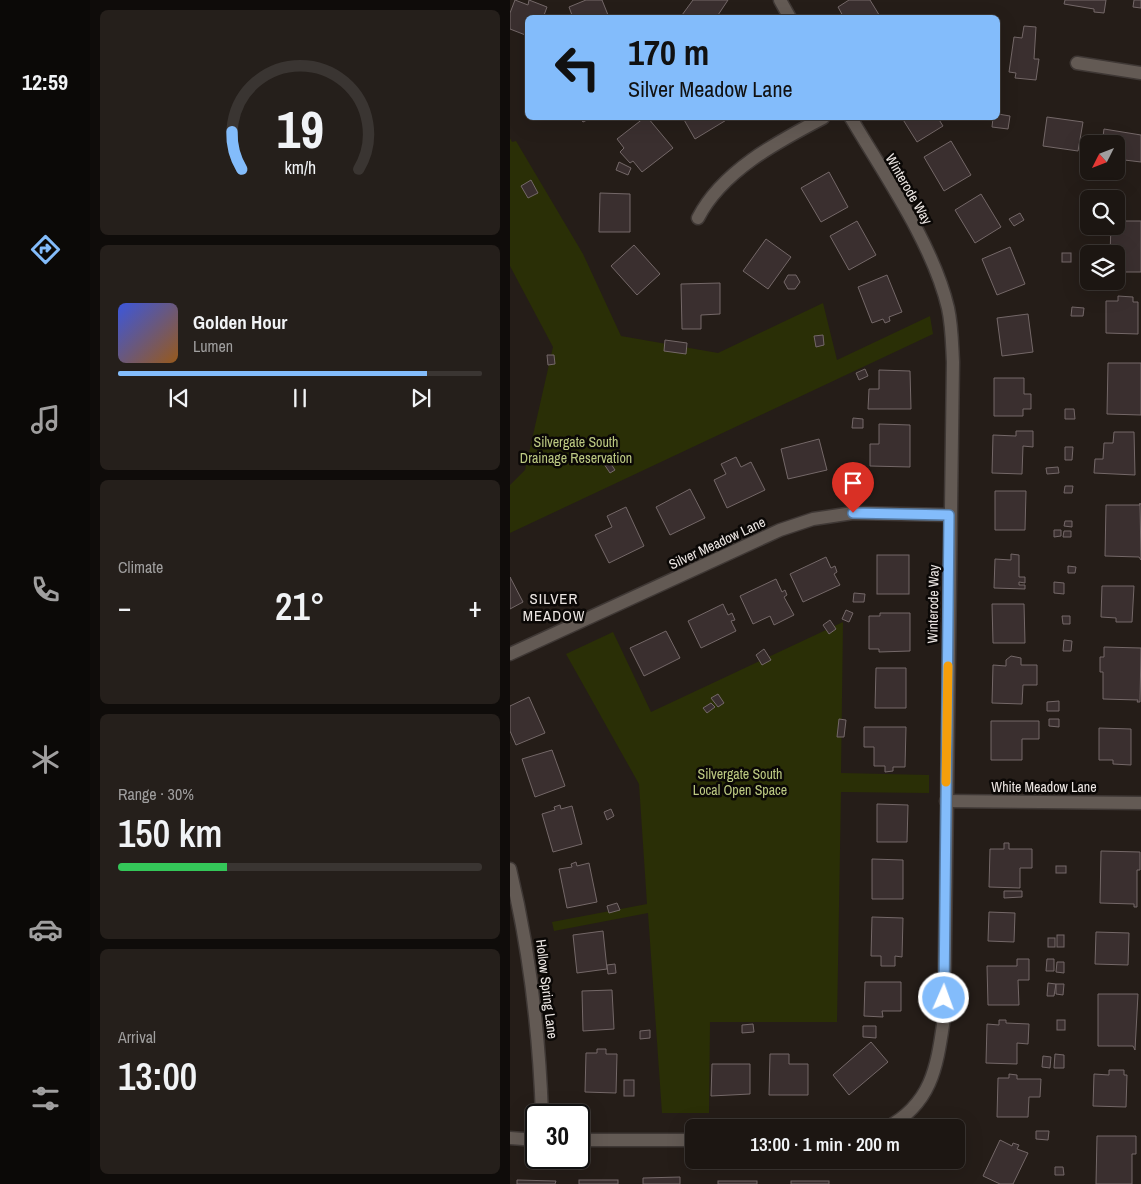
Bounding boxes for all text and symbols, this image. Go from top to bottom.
text: 170 m [628,29,709,76]
icon: left [545,35,610,100]
text: 12:59 [22,67,68,97]
text: Silver Meadow Lane [628,74,792,104]
text: 19 [276,94,324,164]
north arrow [1080,135,1125,180]
map controls [1080,135,1125,290]
street label: Winterode Way [882,150,937,228]
text: km/h [284,156,316,180]
button: search [1080,190,1125,235]
icon: directions [28,232,63,267]
button: layers [1080,245,1125,290]
text: Golden Hour [193,309,287,335]
text: Lumen [193,335,233,357]
icon: previous [165,384,193,412]
icon: pause [286,384,314,412]
icon: next [407,384,435,412]
icon: music [28,402,63,437]
park label: Silvergate South Drainage Reservation [520,433,632,467]
pin [832,462,874,513]
icon: arrive [839,469,867,497]
street label: Silver Meadow Lane [666,513,768,573]
text: Climate [118,556,163,578]
street label: Winterode Way [923,564,943,644]
icon: phone [28,572,63,607]
text: 21° [275,581,325,632]
text: − [118,588,131,626]
text: + [469,588,482,626]
district label: SILVER MEADOW [523,588,585,626]
icon: climate [28,742,63,777]
park label: Silvergate South Local Open Space [693,765,787,799]
street label: White Meadow Lane [991,778,1097,796]
text: Range · 30% [118,783,194,805]
text: 150 km [118,808,222,859]
icon: car [28,912,63,947]
street label: Hollow Spring Lane [532,938,562,1040]
position arrow [917,971,969,1023]
text: Arrival [118,1026,156,1048]
text: 13:00 [118,1051,197,1102]
icon: filters [28,1081,63,1116]
speed limit sign: 30 [525,1104,590,1169]
text: 13:00 · 1 min · 200 m [750,1131,900,1157]

